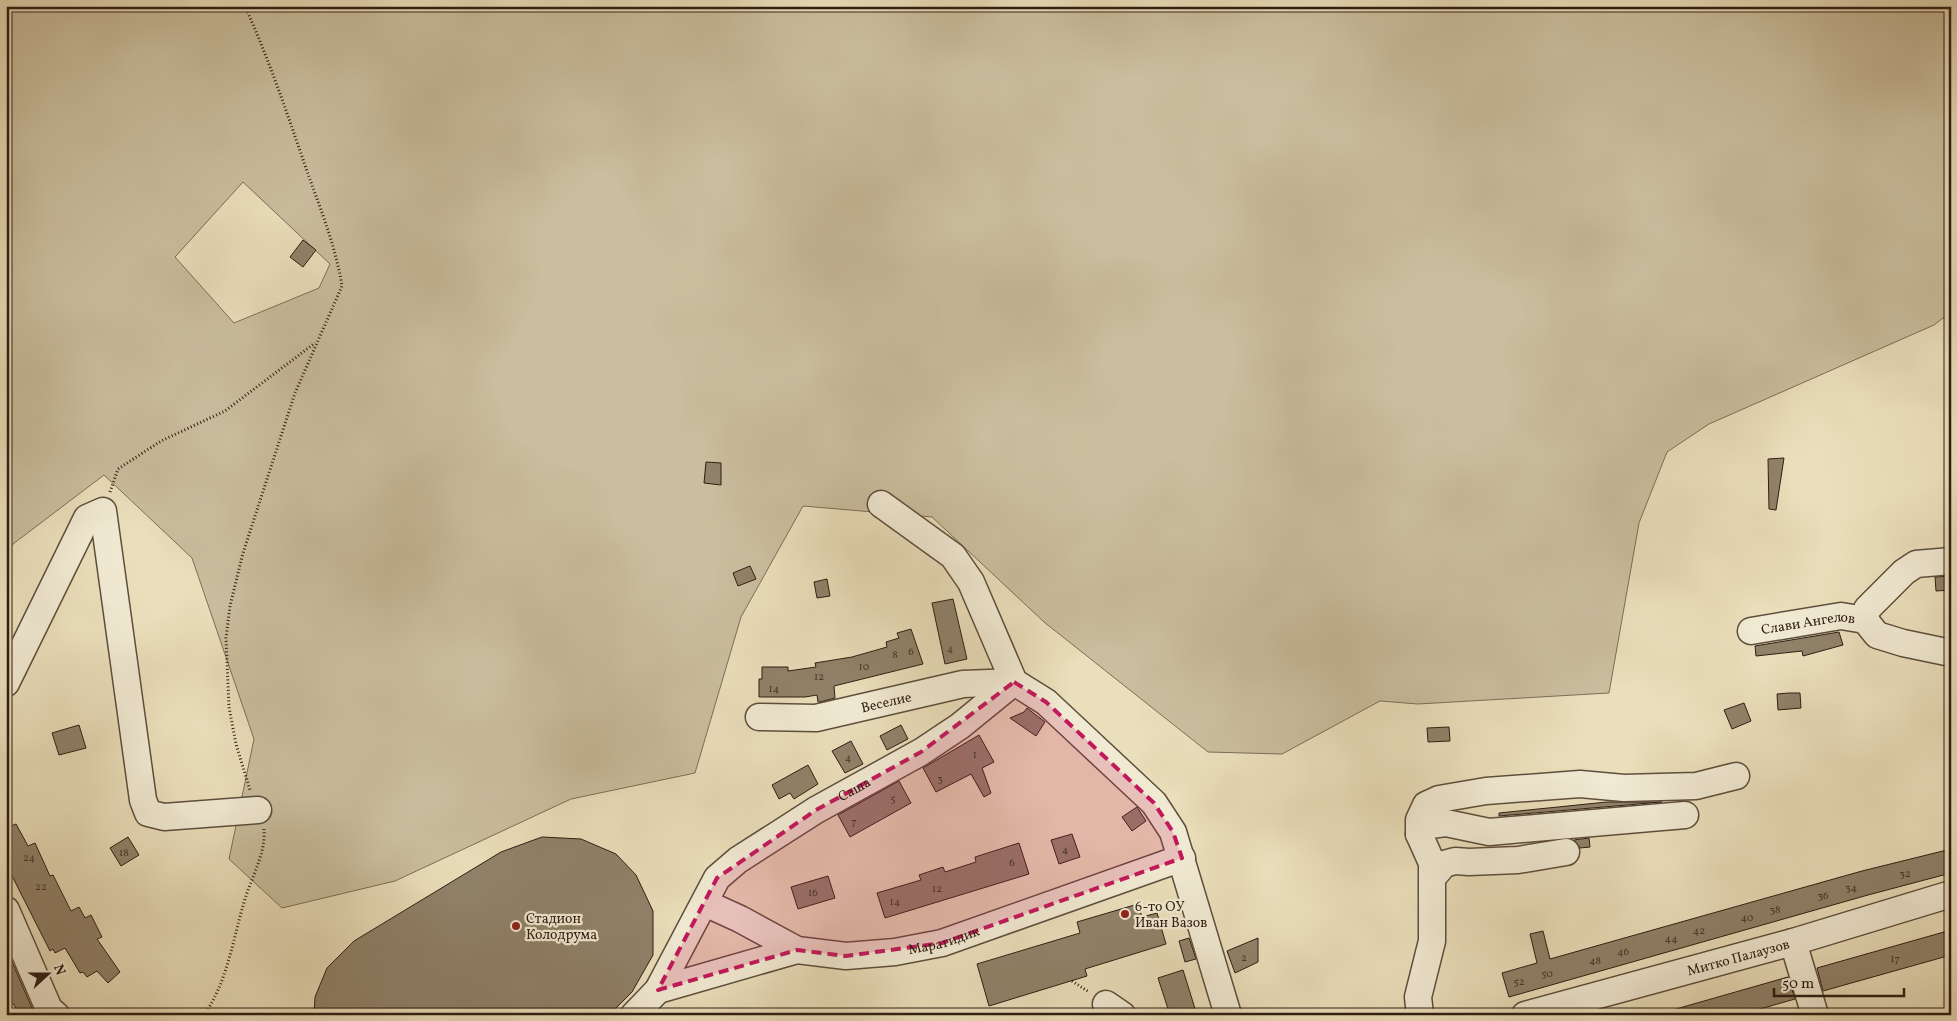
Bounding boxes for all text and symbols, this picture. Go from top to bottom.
street label: Слави Ангелов [1760,608,1857,640]
house number: 4 [947,642,954,657]
house number: 6 [908,645,914,660]
house number: 8 [892,648,898,663]
house number: 10 [859,660,870,675]
house number: 12 [814,670,824,685]
house number: 14 [769,682,780,697]
street label: Веселие [859,688,914,718]
house number: 1 [973,748,977,763]
house number: 4 [845,751,852,766]
house number: 3 [937,772,943,787]
street label: Саша [835,774,875,807]
house number: 5 [890,792,896,807]
house number: 7 [851,815,857,830]
house number: 4 [1062,843,1069,858]
house number: 18 [119,846,129,861]
house number: 24 [23,851,35,866]
house number: 6 [1009,856,1015,871]
house number: 32 [1899,867,1911,882]
house number: 22 [35,880,47,895]
house number: 34 [1845,881,1858,896]
house number: 12 [932,882,942,897]
house number: 16 [808,886,818,901]
house number: 36 [1817,889,1829,904]
house number: 14 [890,895,901,910]
place label: 6-то ОУ Иван Вазов [1135,898,1207,933]
house number: 38 [1769,903,1781,918]
marker: 6-то ОУ Иван Вазов [1119,908,1131,920]
place label: Стадион Колодрума [526,910,597,945]
house number: 40 [1741,911,1754,926]
marker: Стадион Колодрума [510,920,522,932]
street label: Марагидик [907,922,983,960]
house number: 42 [1693,924,1705,939]
house number: 44 [1664,932,1678,947]
street label: Митко Палаузов [1685,935,1792,981]
house number: 46 [1617,945,1629,960]
north arrow [22,948,72,998]
house number: 2 [1241,951,1247,966]
house number: 17 [1890,952,1900,967]
house number: 48 [1589,954,1601,969]
text: N [48,962,69,978]
scale bar [1774,966,1904,998]
house number: 50 [1541,967,1553,982]
text: 50 m [1782,974,1814,995]
house number: 52 [1513,975,1525,990]

